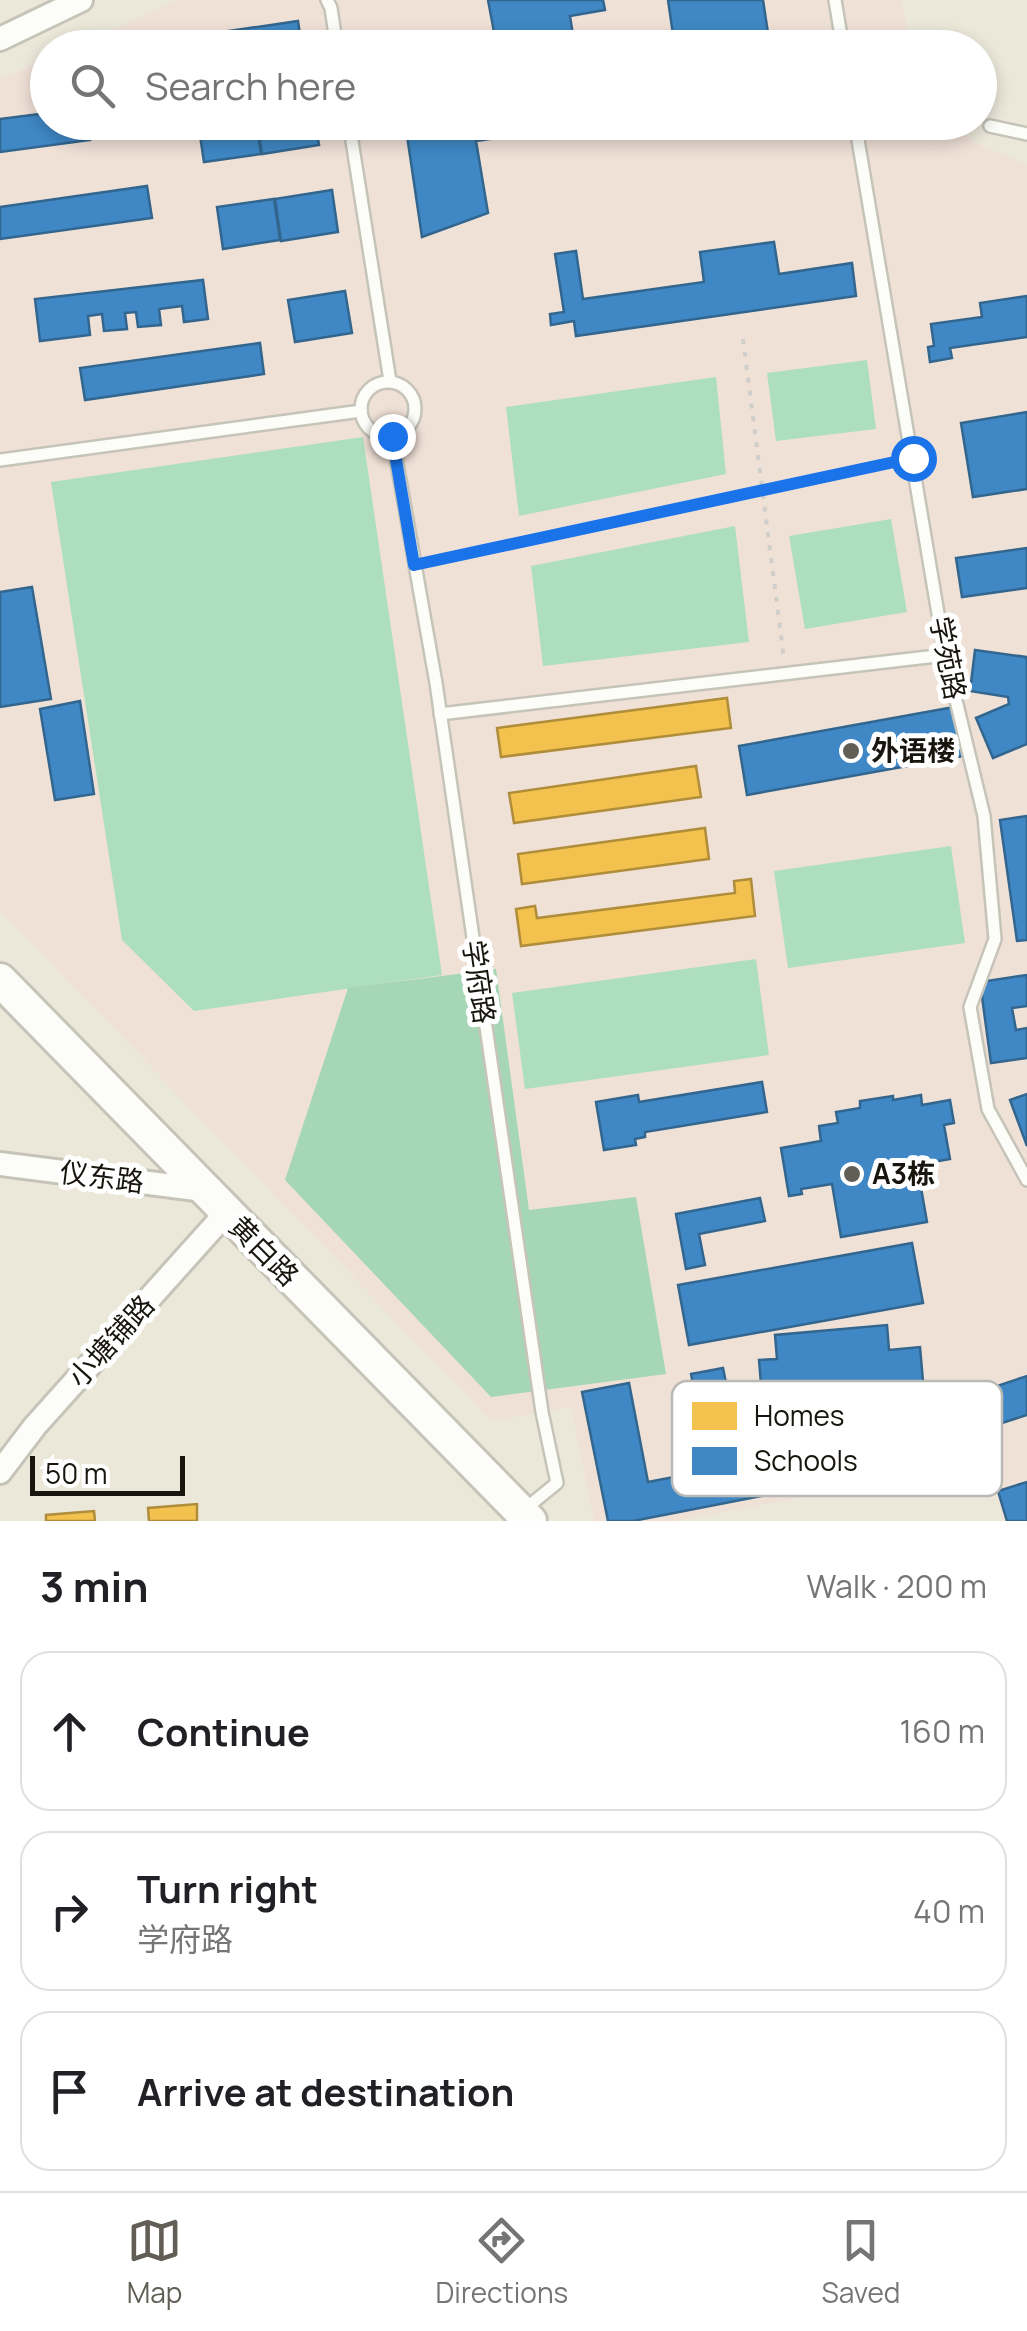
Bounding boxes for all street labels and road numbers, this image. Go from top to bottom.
street label: 学苑路 [922,613,976,703]
street label: 学府路 [455,938,505,1026]
street label: 仪东路 [58,1152,146,1200]
street label: 黄白路 [222,1207,308,1293]
street label: 小塘铺路 [59,1286,162,1395]

